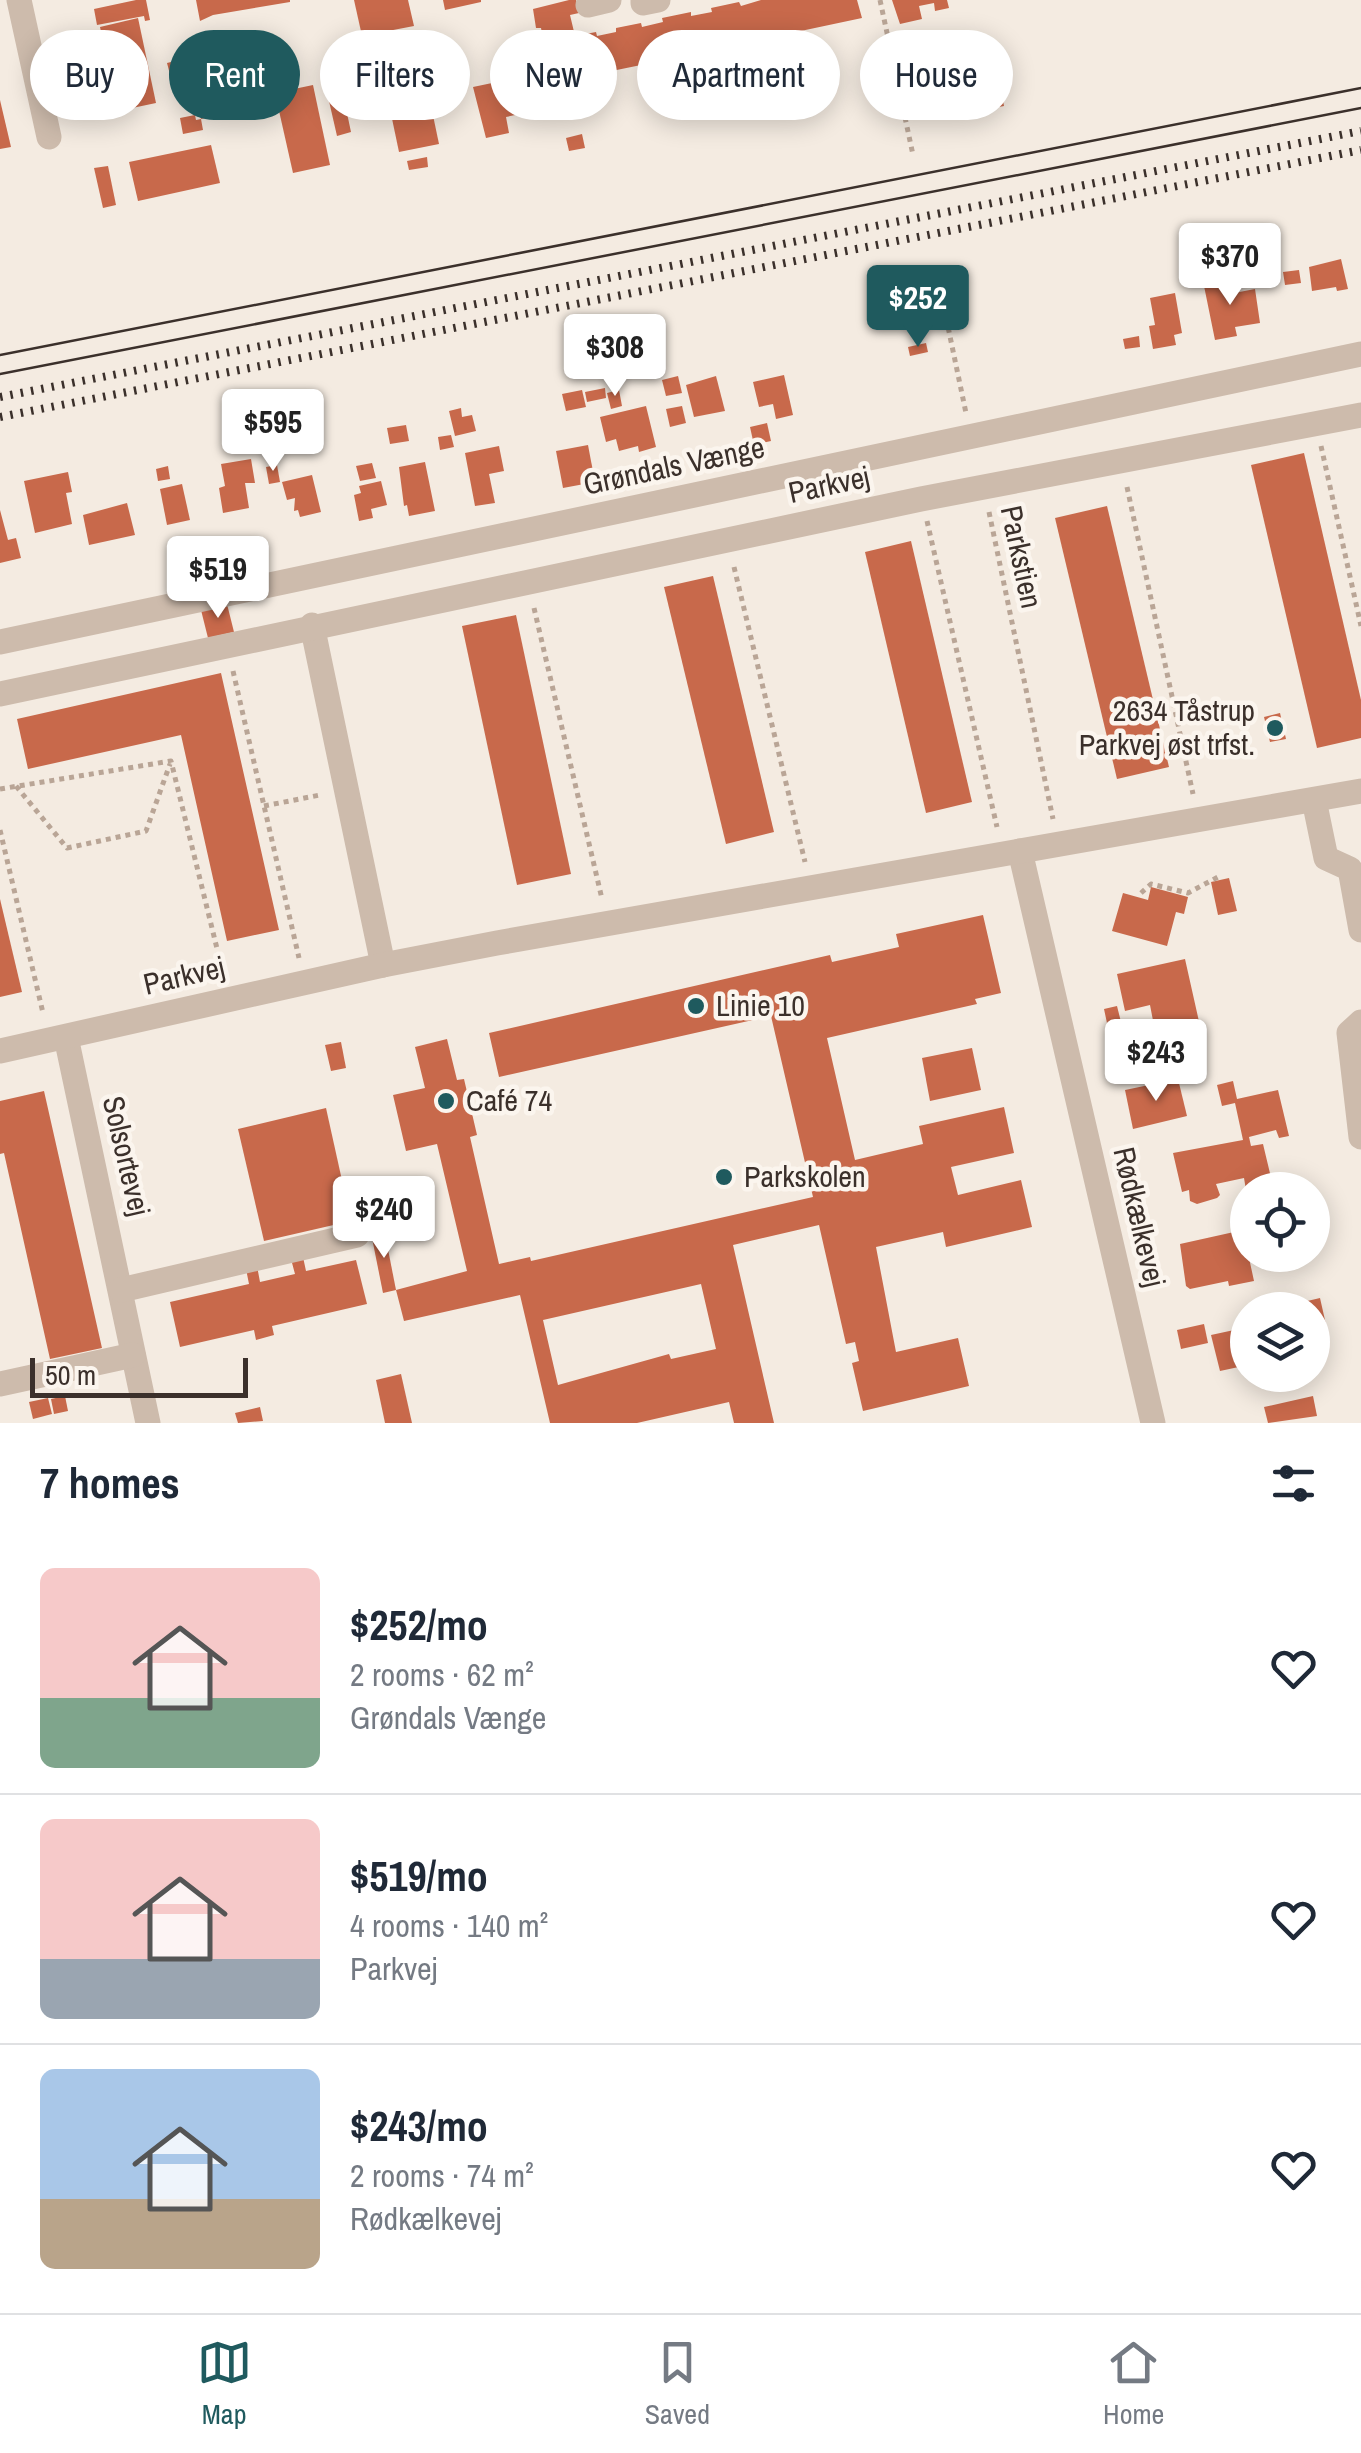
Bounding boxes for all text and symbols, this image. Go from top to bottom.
chip: Buy [30,30,149,120]
chip: Rent [169,30,300,120]
chip: Filters [320,30,470,120]
chip: New [490,30,617,120]
chip: Apartment [637,30,840,120]
chip: House [860,30,1013,120]
pin: $370 [1171,223,1289,308]
text: $370 [1201,234,1259,277]
pin: $252 [859,265,977,350]
text: $252 [889,276,947,319]
pin: $308 [556,314,674,399]
text: $308 [586,325,644,368]
pin: $595 [214,389,332,474]
text: $595 [244,400,302,443]
street label: Grøndals Vænge [580,426,768,504]
street label: Parkvej [785,456,873,512]
street label: Parkstien [992,502,1052,612]
pin: $519 [159,536,277,621]
text: $519 [189,547,247,590]
place label: 2634 Tåstrup Parkvej øst trfst. [1079,690,1255,764]
marker: 2634 Tåstrup Parkvej øst trfst. [1264,717,1286,739]
street label: Parkvej [139,946,228,1004]
place label: Linie 10 [716,985,805,1025]
marker: Linie 10 [685,995,707,1017]
pin: $243 [1097,1019,1215,1104]
text: $243 [1127,1030,1185,1073]
place label: Café 74 [466,1080,552,1120]
marker: Café 74 [435,1090,457,1112]
street label: Solsortevej [94,1092,160,1220]
street label: Rødkælkevej [1104,1143,1175,1291]
place label: Parkskolen [744,1156,866,1196]
marker: Parkskolen [713,1166,735,1188]
map controls [1230,1172,1330,1392]
button: locate [1230,1172,1330,1272]
pin: $240 [325,1176,443,1261]
text: $240 [355,1187,413,1230]
button: layers [1230,1292,1330,1392]
scale bar [30,1353,248,1398]
text: 50 m [45,1356,96,1394]
text: 7 homes [40,1455,180,1511]
icon: filters [1266,1456,1321,1511]
text: $252/mo [350,1597,488,1653]
icon: home [120,1608,240,1728]
icon: heart [1266,1641,1321,1696]
text: 2 rooms · 62 m² [350,1653,534,1696]
text: Grøndals Vænge [350,1696,546,1739]
text: $519/mo [350,1848,488,1904]
icon: home [120,1859,240,1979]
icon: heart [1266,1892,1321,1947]
text: 4 rooms · 140 m² [350,1904,548,1947]
text: Parkvej [350,1947,438,1990]
text: $243/mo [350,2098,488,2154]
icon: home [120,2109,240,2229]
icon: heart [1266,2142,1321,2197]
text: 2 rooms · 74 m² [350,2154,534,2197]
text: Rødkælkevej [350,2197,502,2240]
tab: Map [197,2335,252,2433]
tab: Saved [645,2335,710,2433]
tab: Home [1103,2335,1164,2433]

